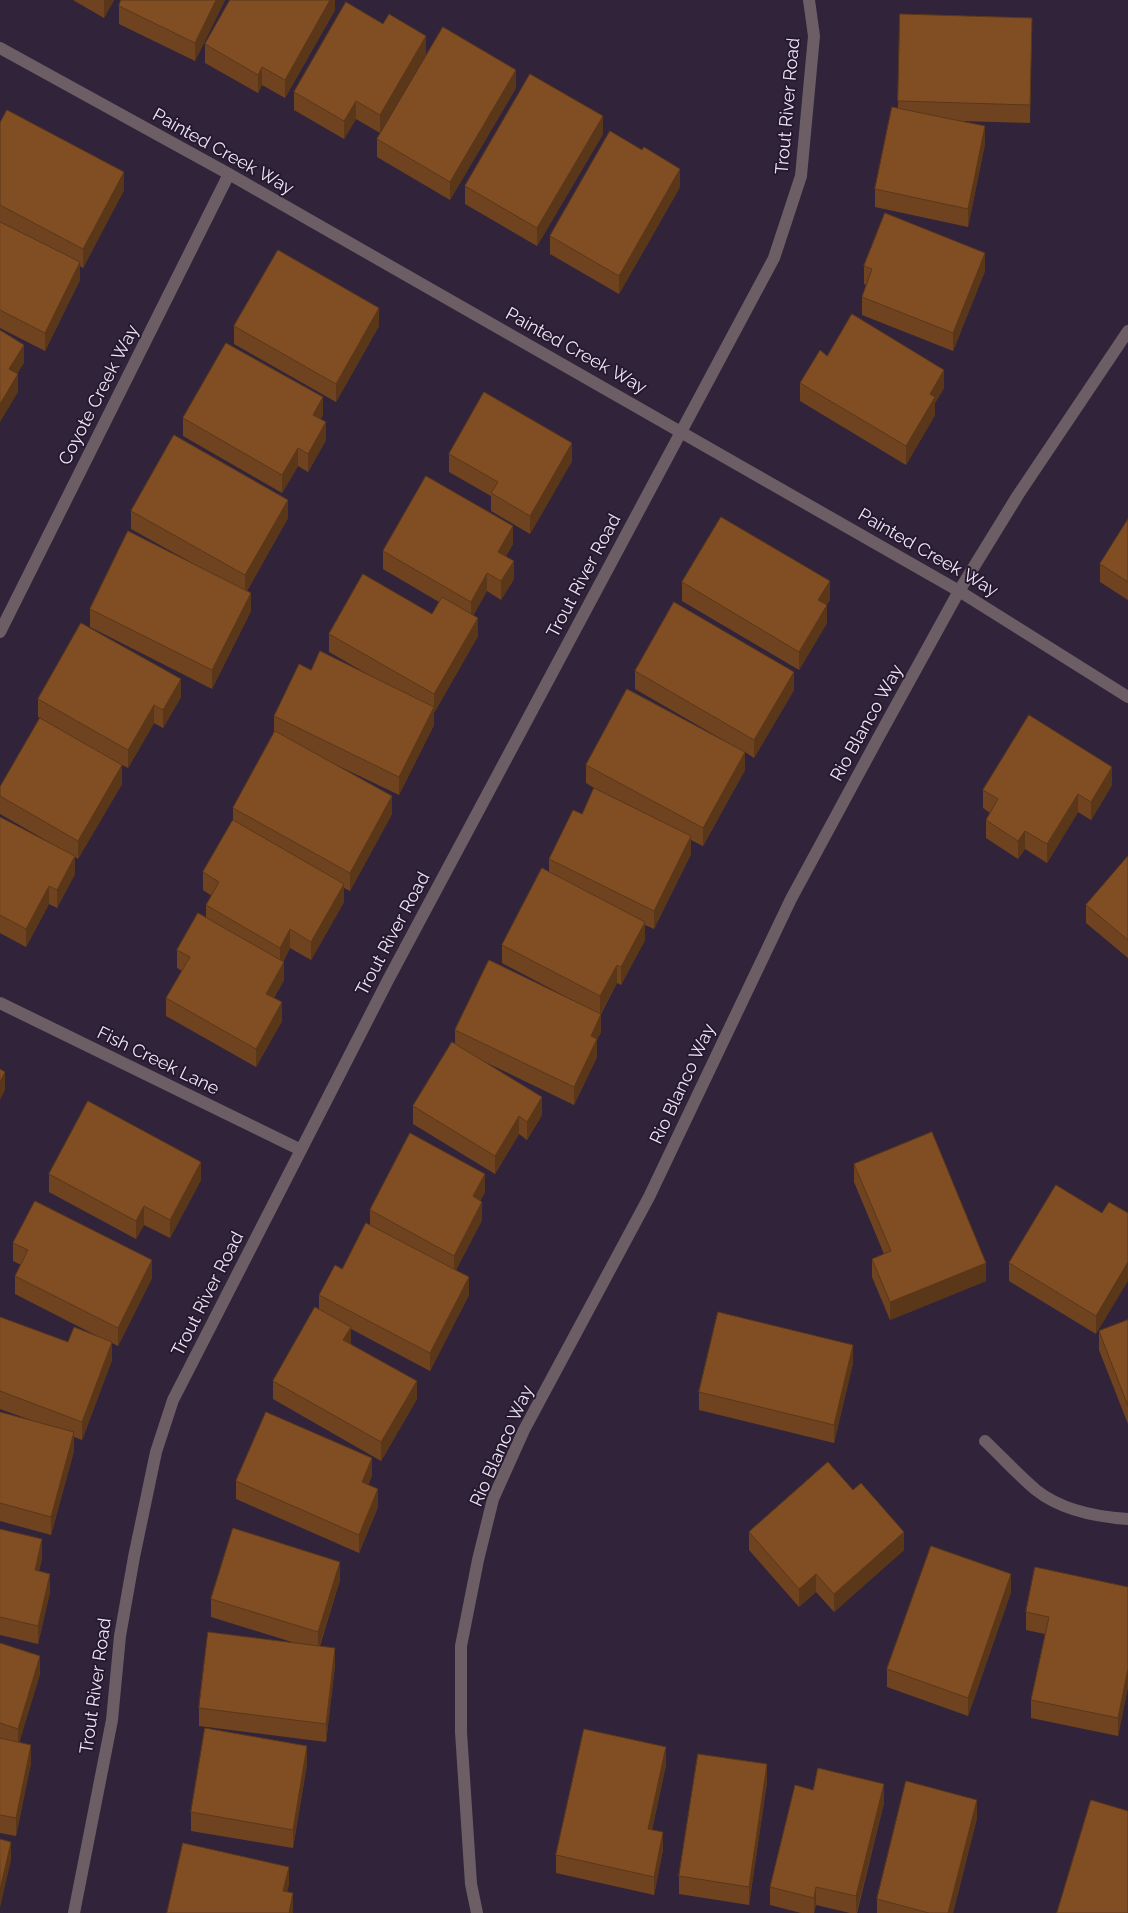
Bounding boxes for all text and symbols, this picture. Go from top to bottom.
street label: Trout River Road [771,37,805,175]
street label: Painted Creek Way [149,104,297,200]
street label: Painted Creek Way [502,303,650,399]
street label: Coyote Creek Way [54,321,144,469]
street label: Painted Creek Way [854,504,1002,602]
street label: Trout River Road [542,510,626,642]
street label: Rio Blanco Way [826,661,908,785]
street label: Trout River Road [351,868,435,1000]
street label: Rio Blanco Way [646,1020,720,1148]
street label: Fish Creek Lane [93,1022,223,1100]
street label: Trout River Road [167,1228,249,1360]
street label: Rio Blanco Way [466,1382,538,1510]
street label: Trout River Road [76,1617,116,1755]

